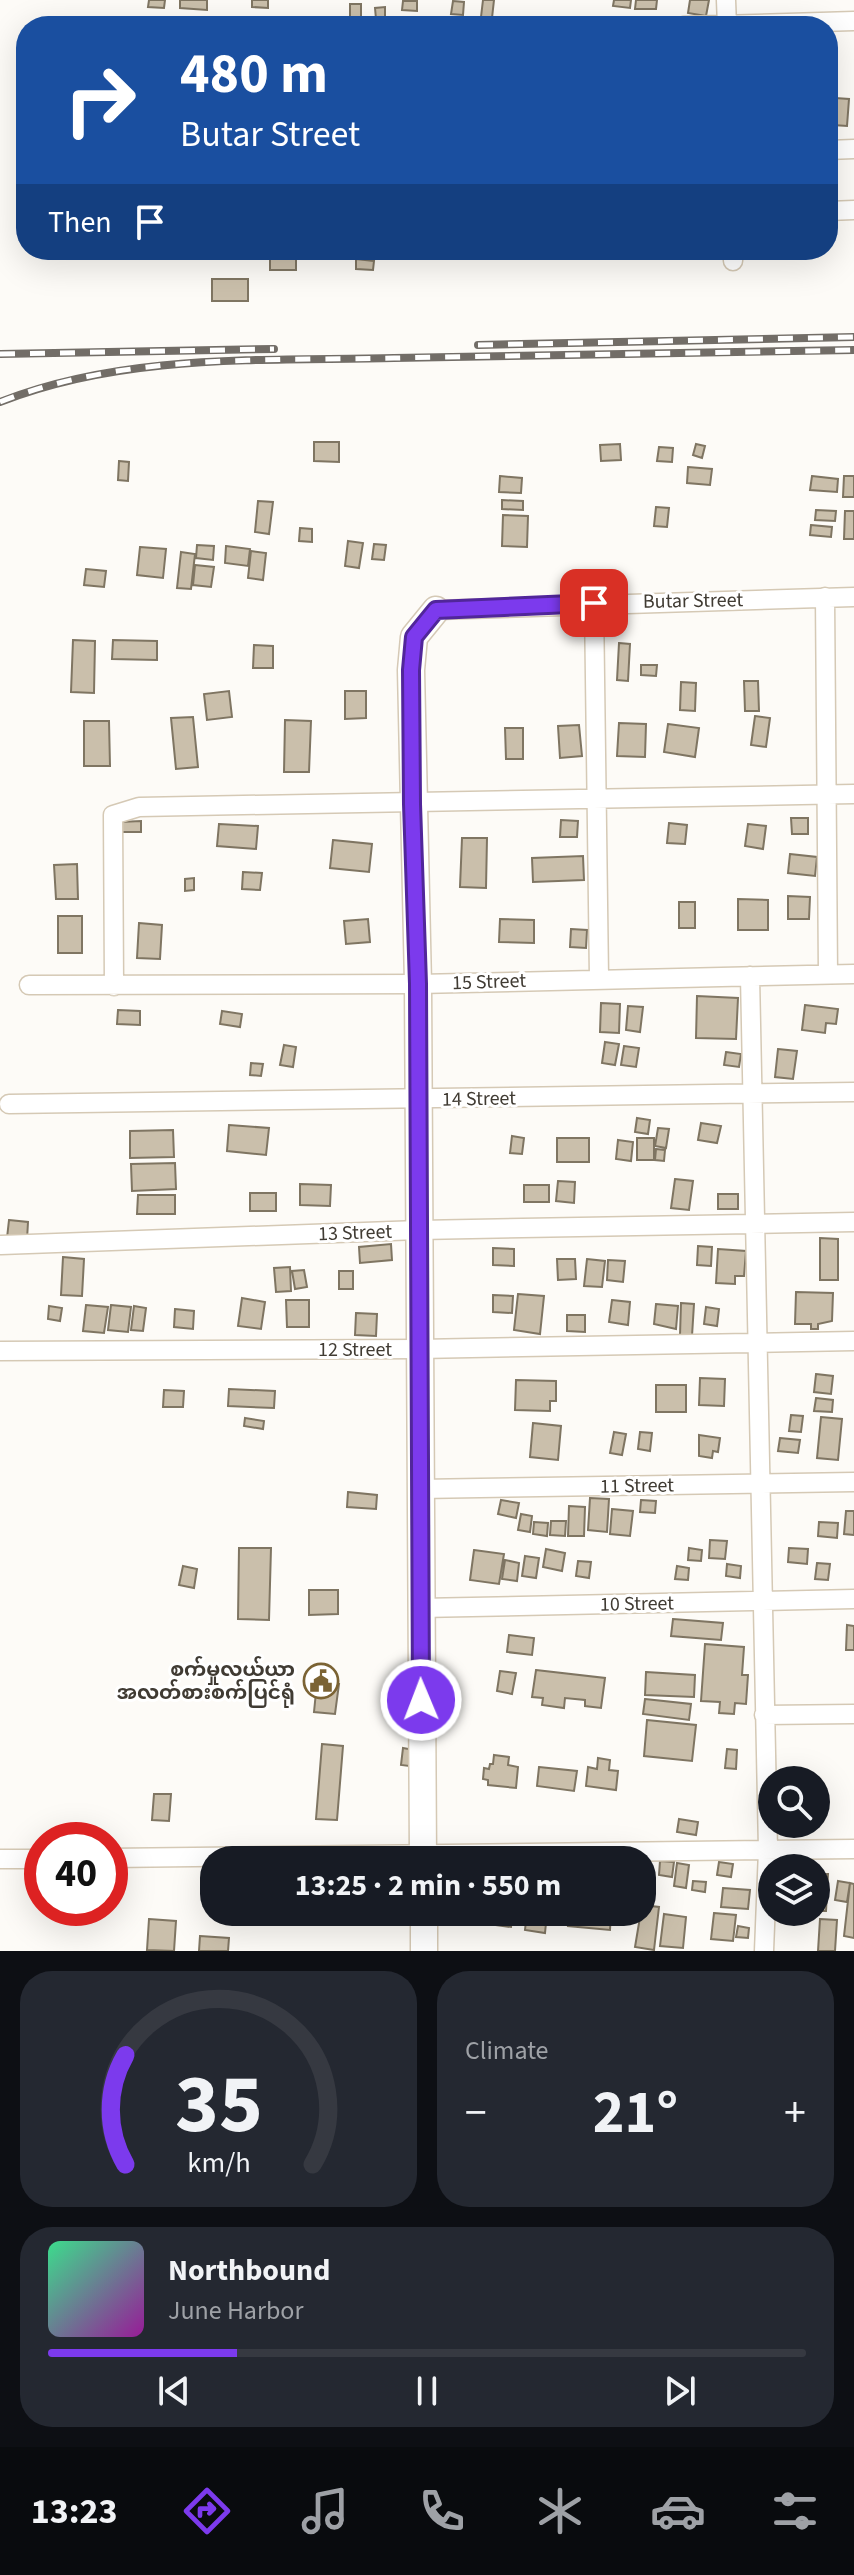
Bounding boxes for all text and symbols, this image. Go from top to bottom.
text: 480 m [180,35,328,114]
icon: right [48,48,152,152]
text: Butar Street [180,109,360,160]
icon: arrive [128,200,172,244]
text: Then [48,201,112,244]
pin [560,569,628,637]
icon: arrive [572,581,616,625]
street label: Butar Street [643,586,744,616]
street label: 15 Street [452,967,527,997]
street label: 14 Street [442,1084,516,1114]
street label: 13 Street [318,1218,393,1248]
street label: 12 Street [318,1336,392,1364]
street label: 11 Street [600,1471,674,1501]
street label: 10 Street [600,1589,674,1619]
place label: စက်မှုလယ်ယာ အလတ်စားစက်ပြင်ရုံ [117,1656,295,1708]
position arrow [379,1658,463,1742]
public building icon: စက်မှုလယ်ယာ အလတ်စားစက်ပြင်ရုံ [302,1662,340,1700]
map controls [758,1766,830,1926]
button: search [758,1766,830,1838]
speed limit sign: 40 [24,1822,128,1926]
button: layers [758,1854,830,1926]
text: 13:25 · 2 min · 550 m [295,1864,561,1907]
text: Climate [465,2032,549,2069]
text: 35 [175,2046,262,2164]
text: 21° [593,2071,678,2156]
text: − [465,2082,487,2145]
text: + [784,2082,806,2145]
text: km/h [187,2143,250,2183]
text: Northbound [168,2249,330,2292]
text: June Harbor [168,2292,304,2329]
icon: previous [152,2369,196,2413]
icon: pause [405,2369,449,2413]
icon: next [658,2369,702,2413]
icon: directions [179,2483,235,2539]
icon: music [297,2483,353,2539]
icon: phone [414,2483,470,2539]
icon: climate [532,2483,588,2539]
icon: car [650,2483,706,2539]
icon: filters [767,2483,823,2539]
text: 13:23 [31,2486,118,2537]

